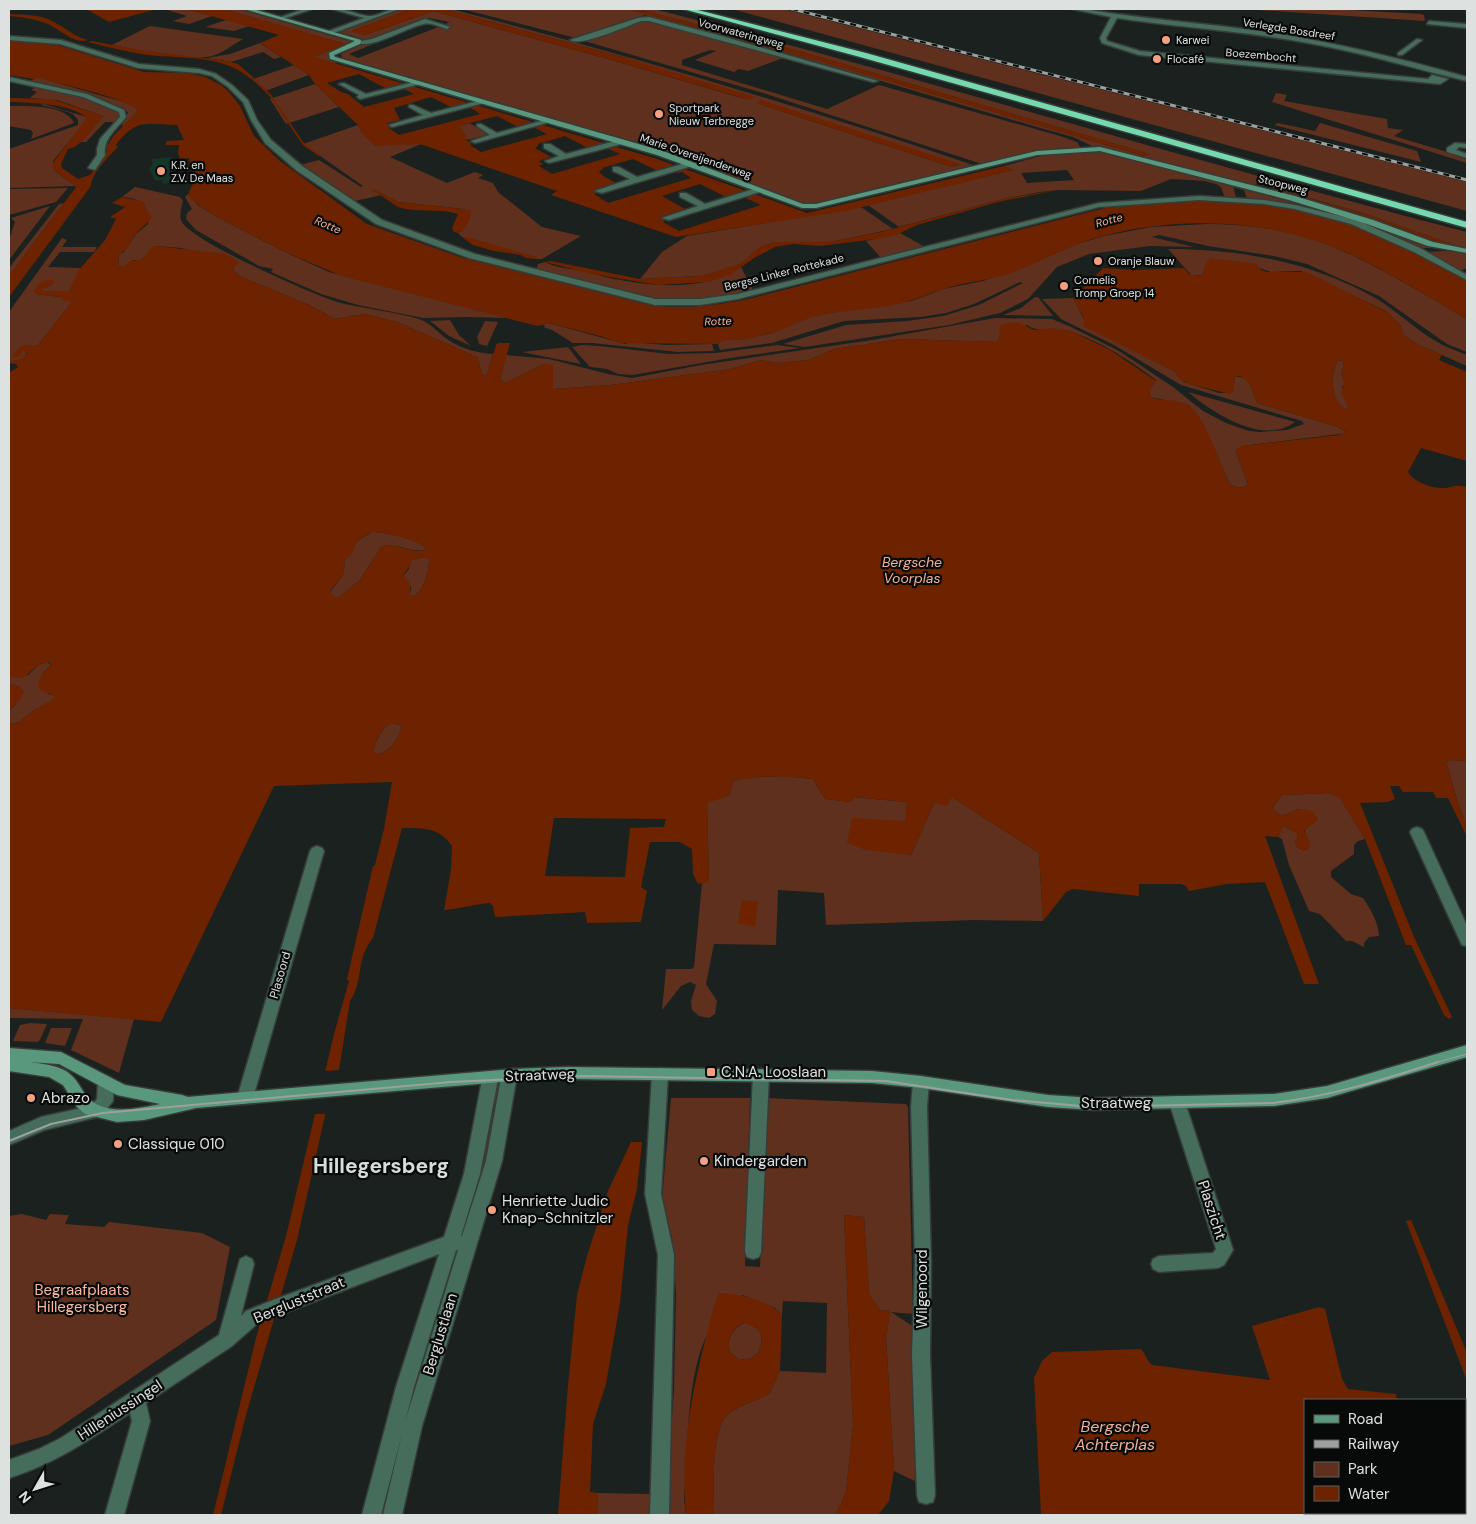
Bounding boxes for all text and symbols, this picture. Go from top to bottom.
street label: Voorwateringweg [697,15,785,51]
street label: Verlegde Bosdreef [1242,15,1336,43]
place label: Karwei [1176,33,1209,47]
marker: Karwei [1160,34,1172,46]
street label: Boezembocht [1225,45,1297,65]
place label: Flocafé [1167,52,1204,66]
marker: Flocafé [1151,53,1163,65]
place label: Sportpark Nieuw Terbregge [669,101,754,128]
marker: Sportpark Nieuw Terbregge [653,108,665,120]
street label: Marie Overeijenderweg [638,130,754,182]
place label: K.R. en Z.V. De Maas [171,158,233,185]
marker: K.R. en Z.V. De Maas [155,165,167,177]
street label: Stoopweg [1257,171,1309,197]
water label: Rotte [1094,210,1124,230]
water label: Rotte [313,213,343,237]
street label: Bergse Linker Rottekade [723,250,845,294]
place label: Oranje Blauw [1108,254,1175,268]
marker: Oranje Blauw [1092,255,1104,267]
place label: Cornelis Tromp Groep 14 [1074,273,1155,300]
marker: Cornelis Tromp Groep 14 [1058,280,1070,292]
water label: Rotte [704,314,732,328]
water label: Bergsche Voorplas [882,553,942,587]
street label: Plasoord [266,950,294,1000]
place label: C.N.A. Looslaan [721,1062,826,1082]
street label: Straatweg [505,1064,575,1086]
marker: C.N.A. Looslaan [705,1066,717,1078]
place label: Abrazo [41,1088,90,1108]
marker: Abrazo [25,1092,37,1104]
street label: Straatweg [1081,1093,1151,1113]
place label: Classique 010 [128,1134,225,1154]
marker: Classique 010 [112,1138,124,1150]
place label: Kindergarden [714,1151,807,1171]
district label: Hillegersberg [313,1152,449,1180]
marker: Kindergarden [698,1155,710,1167]
street label: Plaszicht [1193,1178,1231,1242]
place label: Henriette Judic Knap-Schnitzler [502,1191,614,1228]
marker: Henriette Judic Knap-Schnitzler [486,1204,498,1216]
street label: Wilgenoord [912,1249,932,1329]
street label: Bergluststraat [250,1272,348,1328]
park label: Begraafplaats Hillegersberg [34,1280,130,1317]
street label: Berglustlaan [418,1291,462,1377]
street label: Hilleniussingel [74,1375,166,1445]
legend [1304,1399,1466,1514]
text: Road [1348,1409,1383,1429]
water label: Bergsche Achterplas [1074,1416,1155,1455]
text: Railway [1348,1434,1400,1454]
text: Park [1348,1459,1378,1479]
north arrow [10,1464,60,1514]
text: Water [1348,1484,1390,1504]
text: N [15,1488,35,1507]

